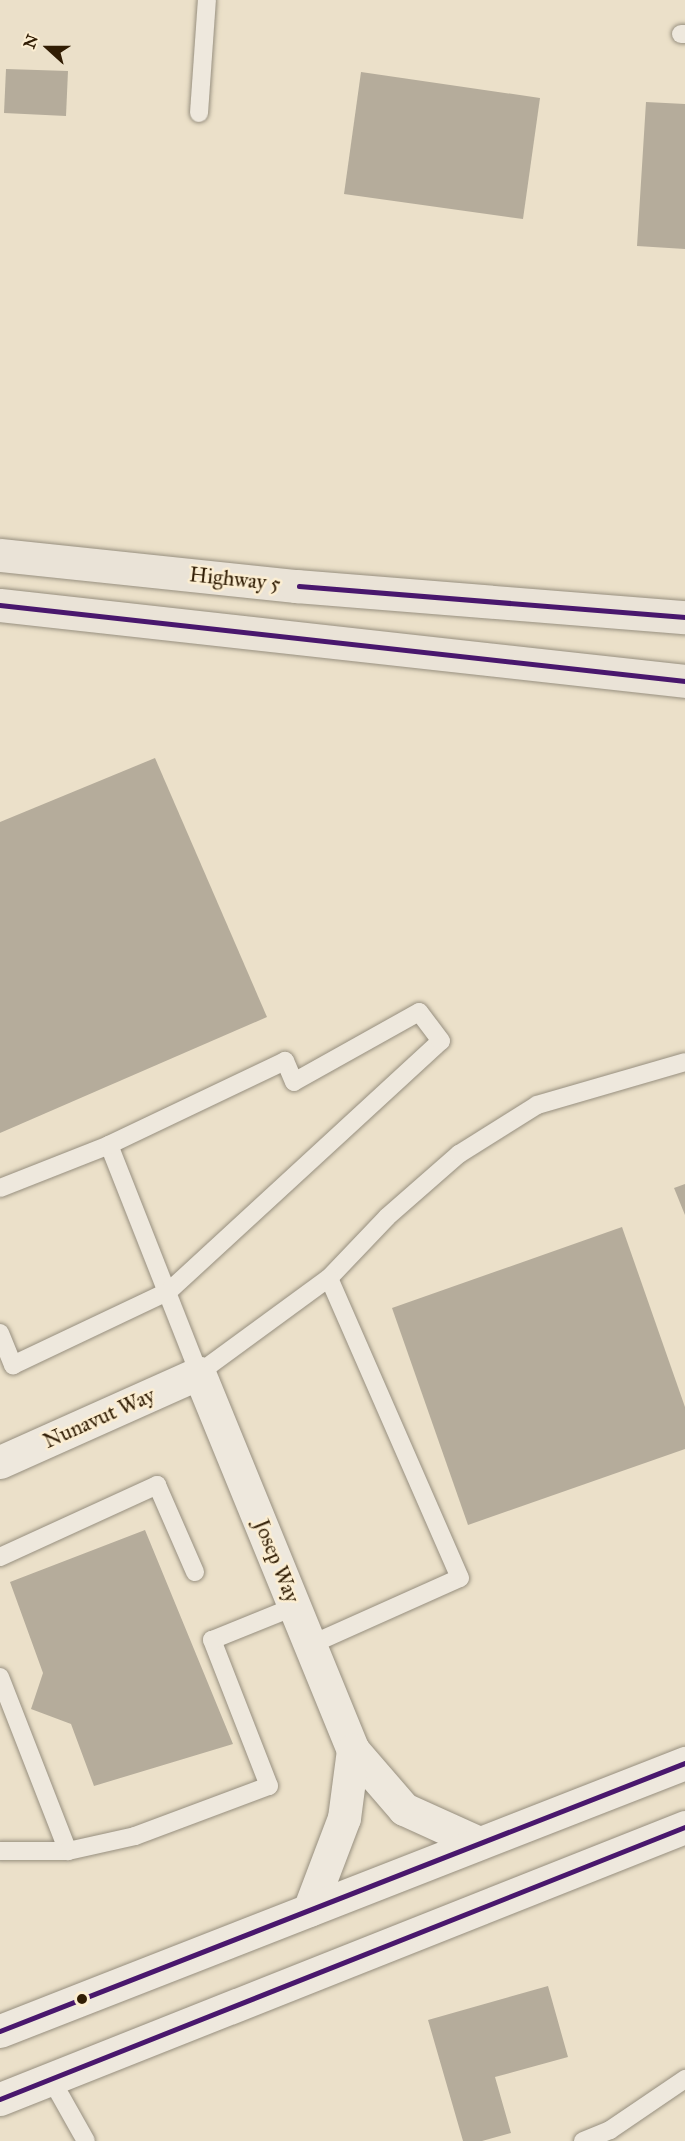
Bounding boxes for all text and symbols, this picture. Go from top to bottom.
north arrow [18,18,78,78]
text: N [19,32,42,51]
street label: Highway 5 [188,562,282,596]
street label: Nunavut Way [39,1382,159,1454]
street label: Josep Way [249,1516,305,1606]
unlabelled marker [76,1993,88,2005]

